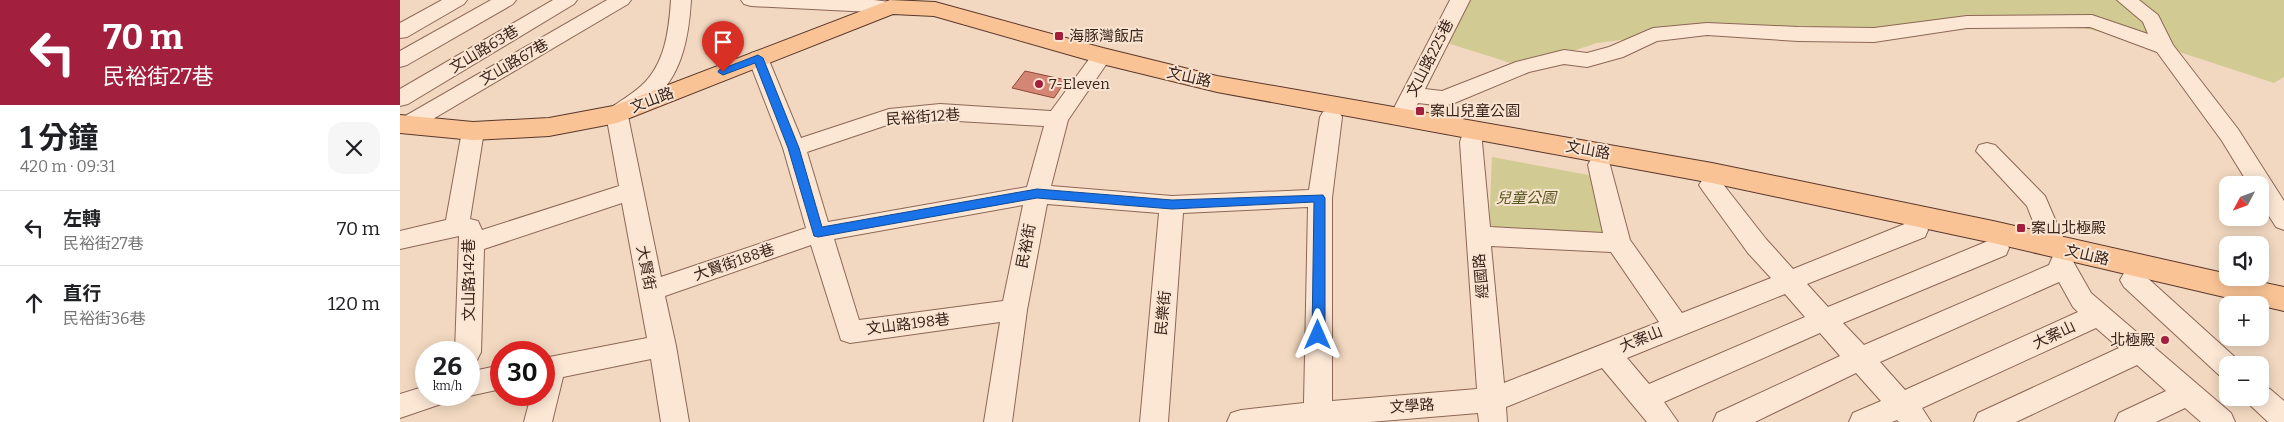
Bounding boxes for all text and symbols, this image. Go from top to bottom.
text: 70 m [103,16,183,58]
street label: 文山路225巷 [1403,16,1457,100]
icon: left [20,20,85,85]
street label: 文山路63巷 [446,21,522,77]
pin [702,21,744,72]
place label: 海豚灣飯店 [1069,27,1144,45]
icon: arrive [709,28,737,56]
marker: 海豚灣飯店 [1053,30,1065,42]
street label: 文山路67巷 [477,35,551,89]
text: 民裕街27巷 [103,63,214,90]
street label: 文山路 [1165,63,1213,91]
place label: 7-Eleven [1049,75,1110,93]
marker: 7-Eleven [1033,78,1045,90]
street label: 文山路 [628,84,676,116]
place label: 案山兒童公園 [1430,102,1520,120]
street label: 民裕街12巷 [885,105,961,129]
marker: 案山兒童公園 [1414,105,1426,117]
text: 1 分鐘 [20,120,98,156]
button: close [328,122,380,174]
street label: 文山路 [1564,137,1612,163]
text: 420 m · 09:31 [20,157,115,176]
north arrow [2219,176,2269,226]
map controls [2219,176,2269,406]
park label: 兒童公園 [1496,189,1558,207]
text: 左轉 [63,207,101,230]
icon: left [20,214,48,242]
text: 70 m [337,217,380,240]
place label: 案山北極殿 [2031,219,2106,237]
street label: 民裕街 [1013,222,1039,270]
marker: 案山北極殿 [2015,222,2027,234]
text: 民裕街27巷 [63,234,144,253]
button: sound [2219,236,2269,286]
street label: 文山路142巷 [460,238,478,322]
street label: 大賢街188巷 [691,240,777,284]
street label: 文山路 [2063,241,2111,269]
street label: 大賢街 [633,244,659,292]
street label: 經國路 [1470,253,1492,299]
text: 直行 [63,282,101,305]
icon: ahead [20,289,48,317]
street label: 民樂街 [1152,290,1174,336]
text: 120 m [328,292,380,315]
button: + [2219,296,2269,346]
position arrow [1291,308,1343,360]
text: 民裕街36巷 [63,309,146,328]
street label: 文山路198巷 [865,310,951,338]
street label: 大案山 [2030,317,2078,353]
street label: 大案山 [1617,322,1665,356]
place label: 北極殿 [2110,331,2155,349]
marker: 北極殿 [2159,334,2171,346]
speed limit sign: 30 [490,341,555,406]
text: 26 [433,352,462,382]
button: − [2219,356,2269,406]
text: km/h [433,379,462,393]
street label: 文學路 [1389,395,1435,417]

